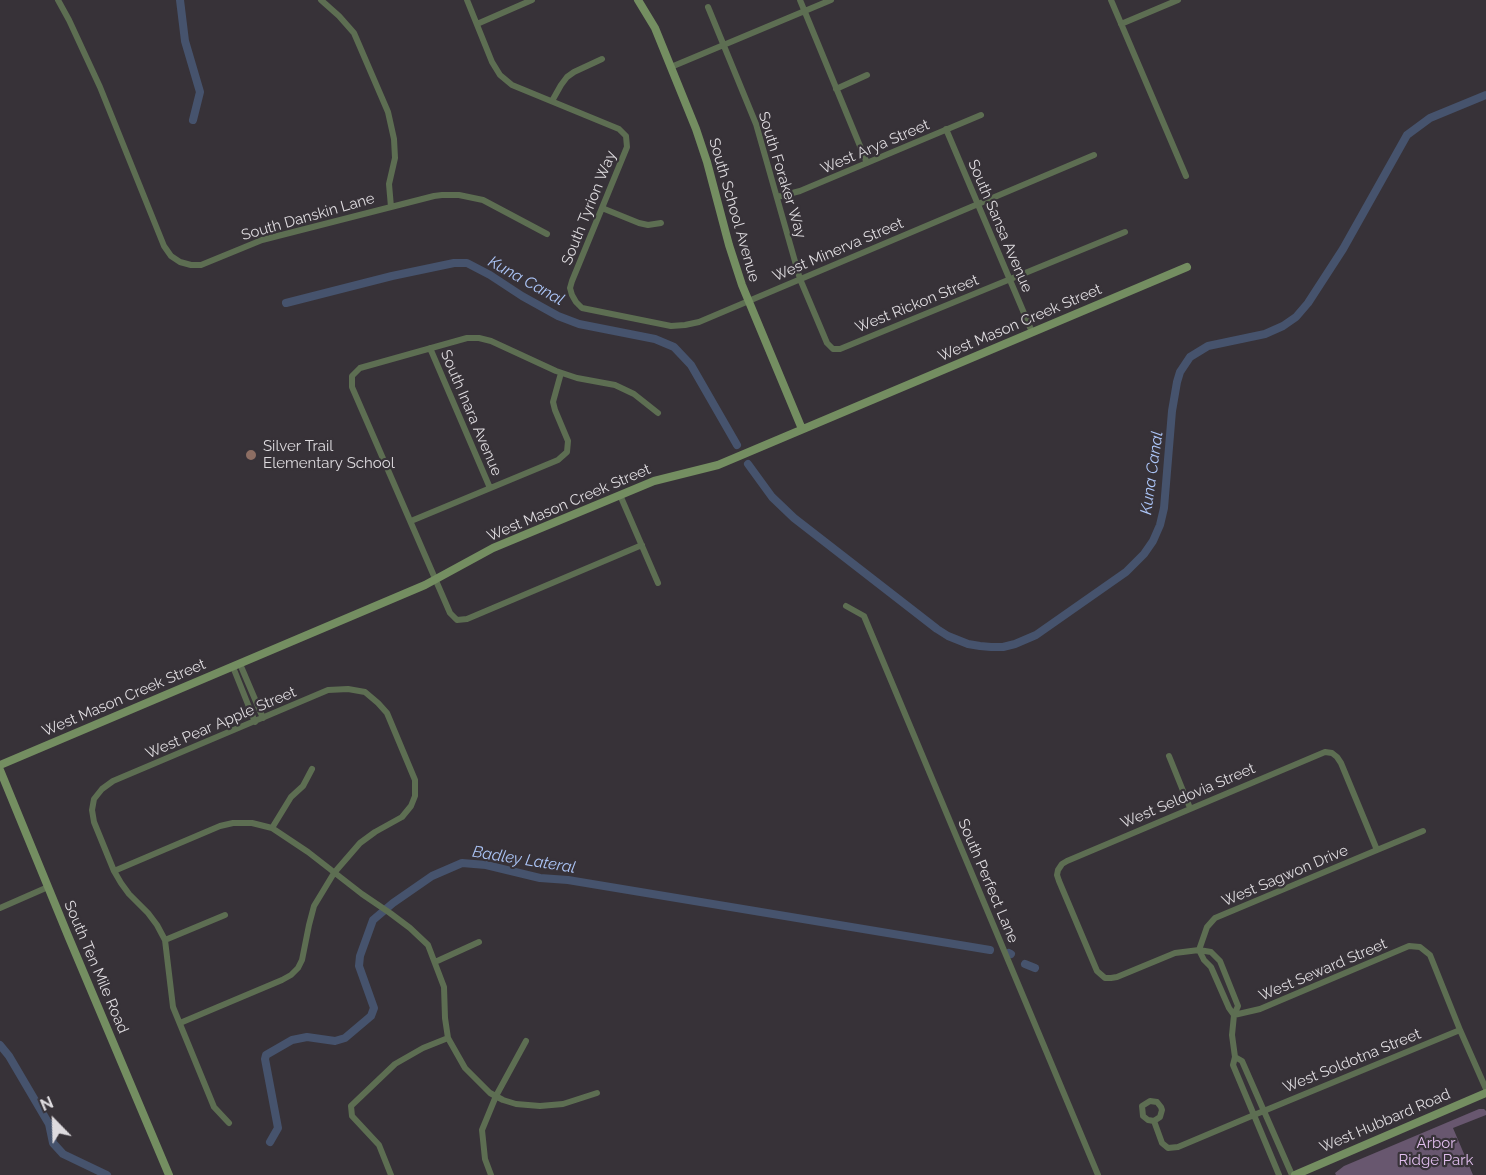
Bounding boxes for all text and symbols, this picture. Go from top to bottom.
street label: South Foraker Way [754,109,810,241]
street label: West Arya Street [818,116,932,178]
street label: South School Avenue [705,136,763,284]
street label: South Tyrion Way [558,148,620,268]
street label: South Sansa Avenue [964,157,1036,295]
street label: South Danskin Lane [239,189,377,245]
street label: West Minerva Street [770,214,906,286]
water label: Kuna Canal [485,252,567,310]
street label: West Rickon Street [853,271,981,337]
street label: West Mason Creek Street [936,280,1104,366]
street label: South Inara Avenue [436,347,506,479]
water label: Kuna Canal [1137,430,1167,516]
place label: Silver Trail Elementary School [263,437,395,472]
marker: Silver Trail Elementary School [244,448,258,462]
street label: West Mason Creek Street [485,460,653,546]
street label: West Mason Creek Street [40,655,208,741]
street label: West Pear Apple Street [143,683,299,763]
street label: West Seldovia Street [1118,760,1258,832]
street label: South Perfect Lane [954,816,1022,946]
street label: West Sagwon Drive [1219,841,1351,911]
water label: Badley Lateral [471,842,577,878]
street label: South Ten Mile Road [60,898,132,1036]
street label: West Seward Street [1256,935,1390,1005]
street label: West Soldotna Street [1280,1025,1424,1097]
street label: West Hubbard Road [1317,1085,1453,1157]
north arrow [24,1091,84,1151]
text: N [37,1093,56,1115]
park label: Arbor Ridge Park [1399,1134,1473,1169]

